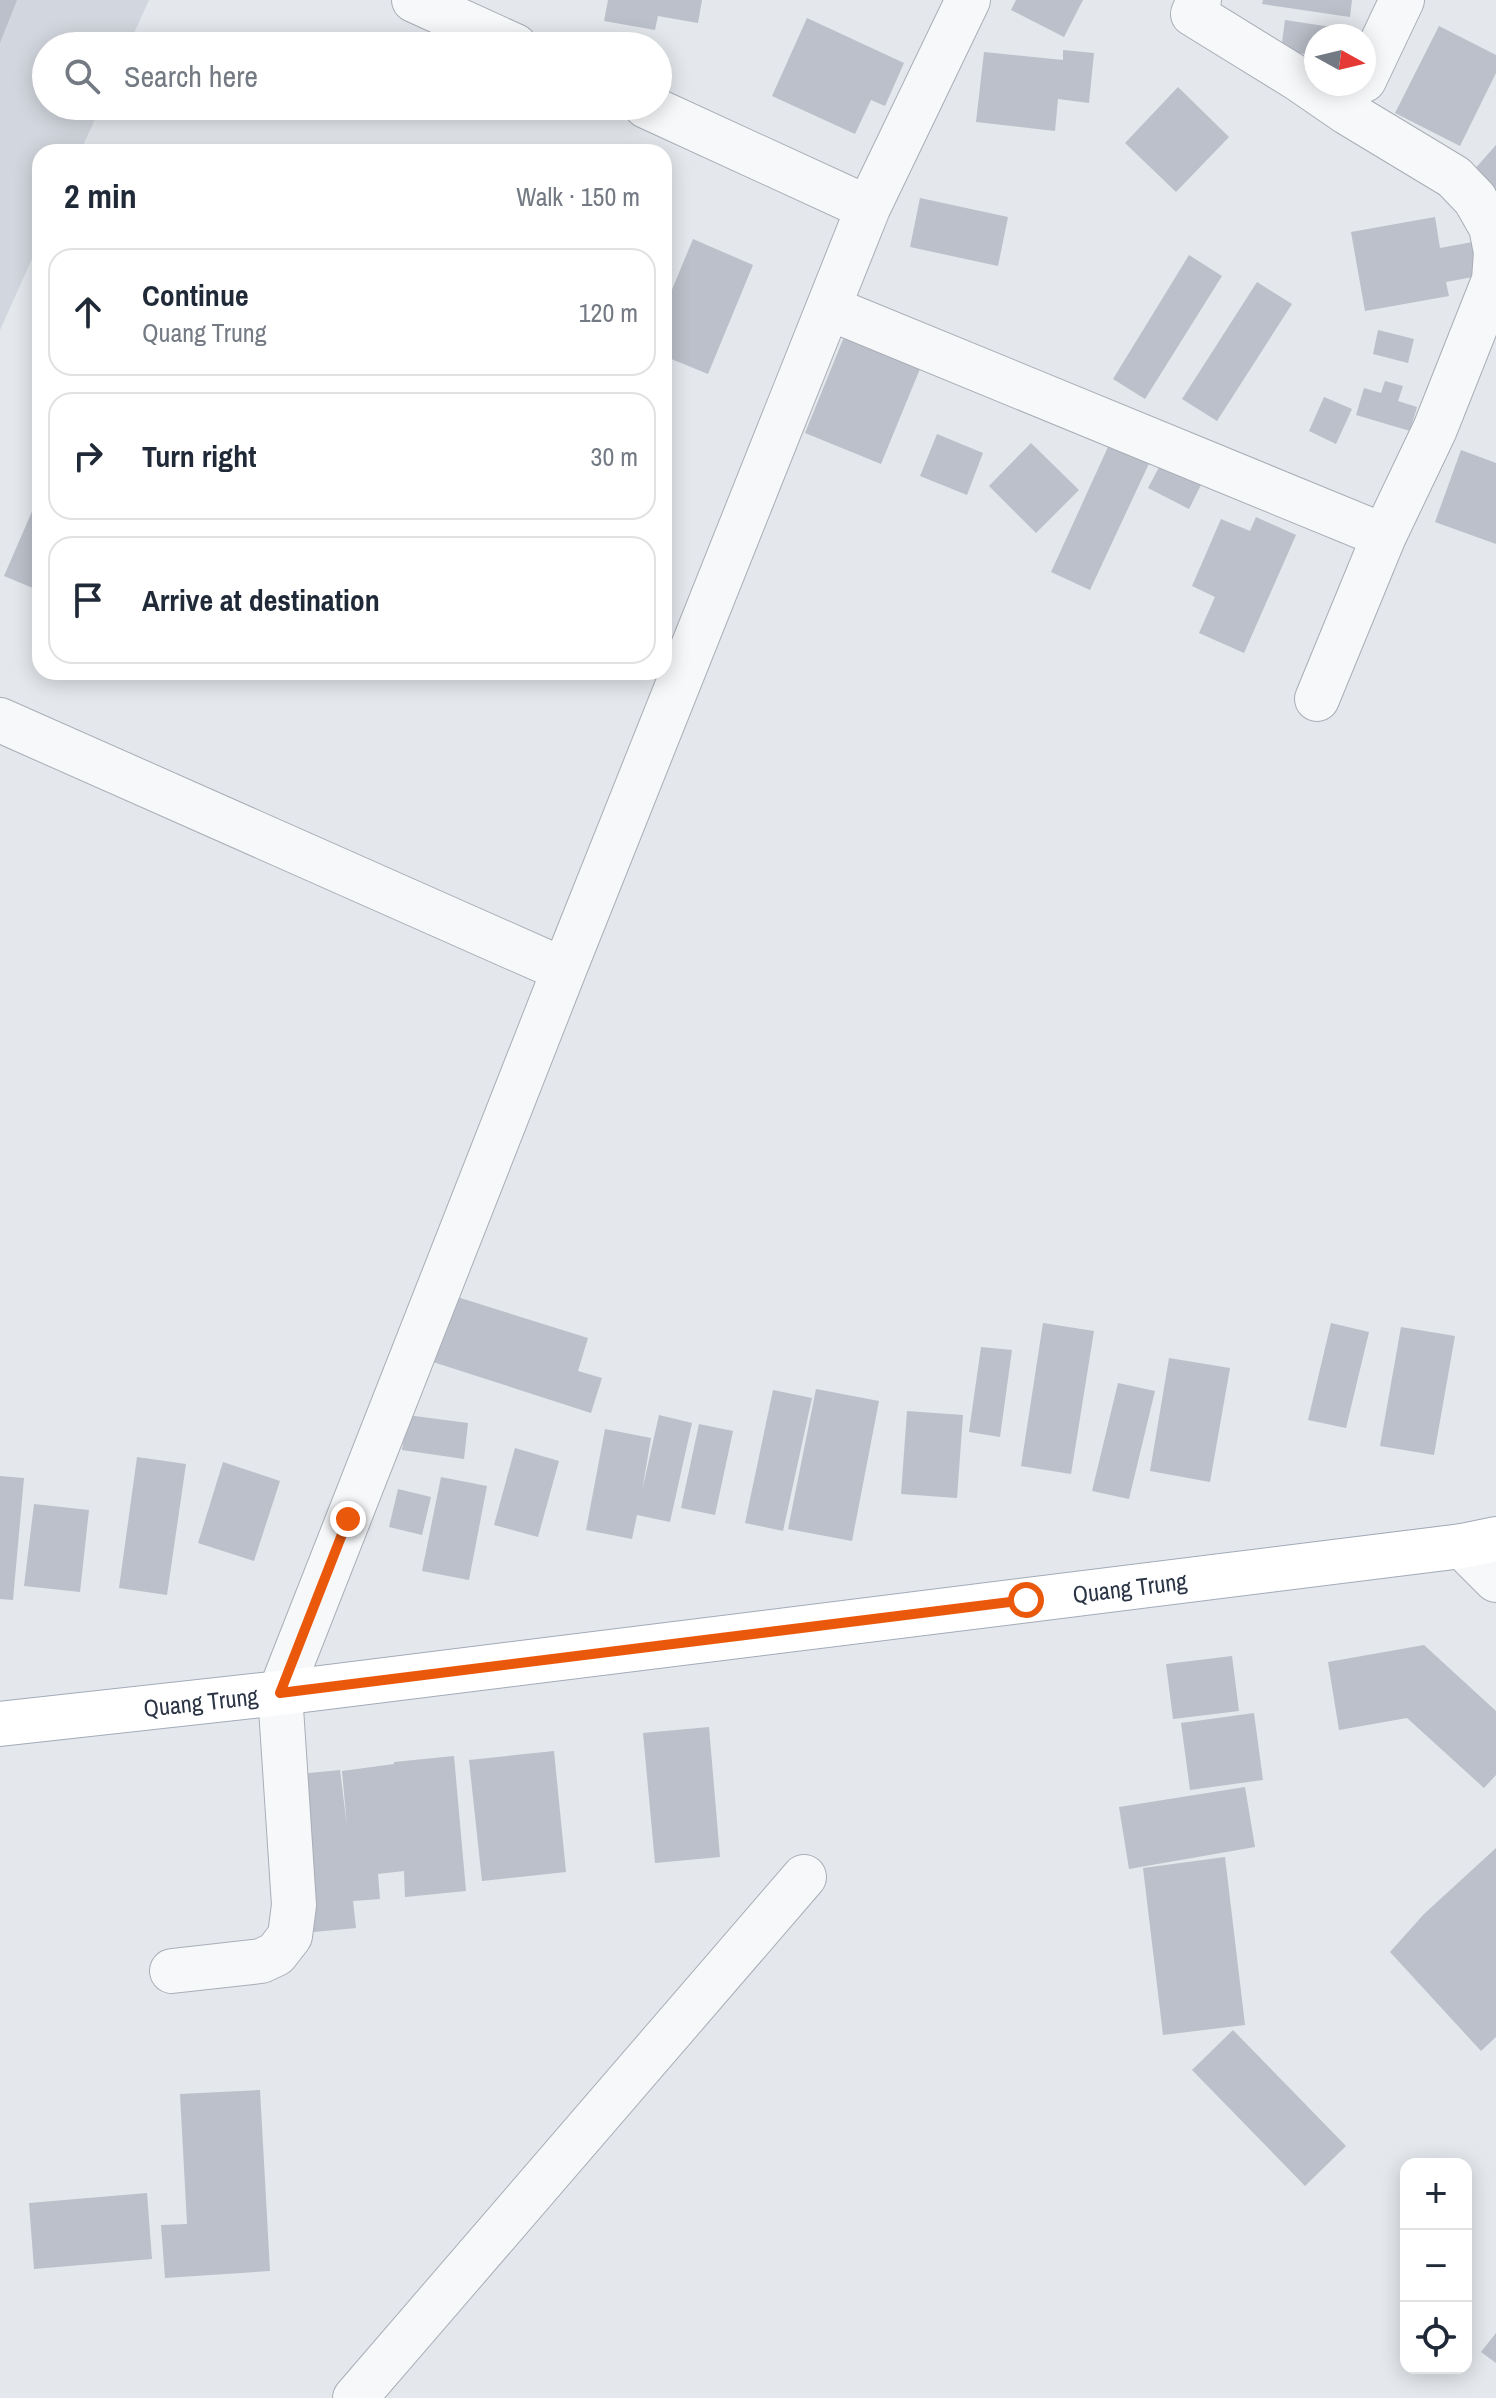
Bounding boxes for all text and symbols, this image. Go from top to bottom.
north arrow [1304,24,1376,96]
search box [32,32,672,120]
icon: search [60,54,104,98]
text: Search here [124,56,258,96]
text: 2 min [64,173,137,219]
text: Walk · 150 m [516,179,640,214]
text: Continue [142,275,249,315]
icon: ahead [66,290,110,334]
text: 120 m [579,295,638,330]
text: Quang Trung [142,315,267,350]
icon: right [66,434,110,478]
text: Turn right [142,436,256,476]
text: 30 m [591,439,638,474]
icon: arrive [66,578,110,622]
text: Arrive at destination [142,580,380,620]
route end [330,1501,366,1537]
street label: Quang Trung [1071,1564,1189,1610]
route start [1008,1582,1044,1618]
street label: Quang Trung [142,1680,260,1724]
map controls [1400,2158,1472,2374]
button: + [1400,2158,1472,2230]
button: − [1400,2230,1472,2302]
button: locate [1400,2302,1472,2374]

